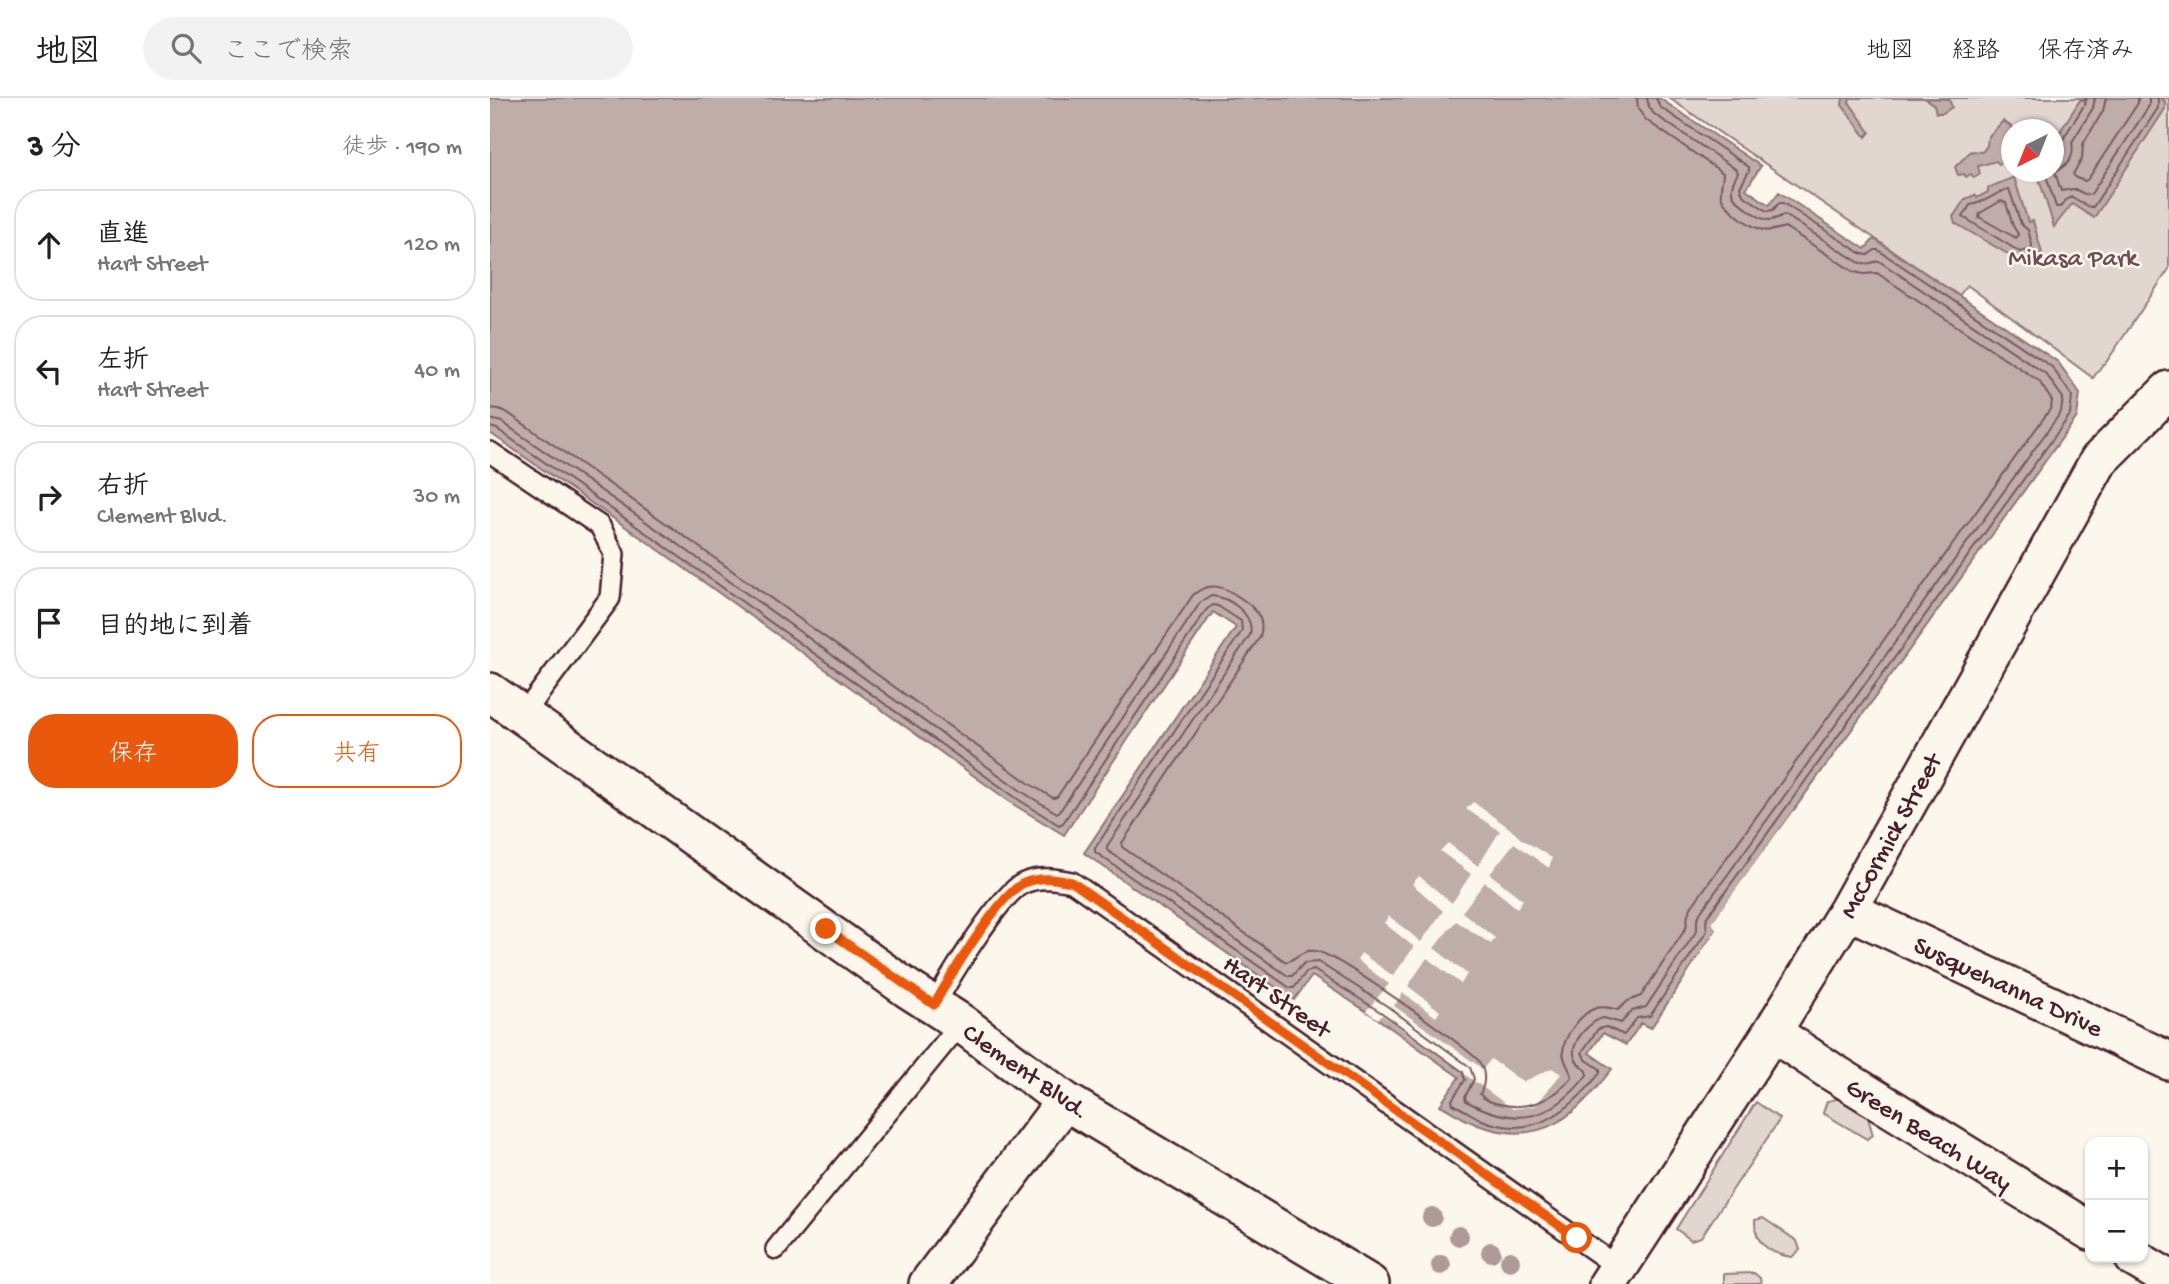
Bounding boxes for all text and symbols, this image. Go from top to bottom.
search box [143,17,633,80]
icon: search [167,29,205,67]
text: 地図 [35,36,101,74]
text: ここで検索 [223,38,353,69]
text: 地図 [1866,38,1914,67]
text: 経路 [1952,38,2000,67]
text: 保存済み [2038,38,2134,67]
north arrow [2001,119,2064,182]
text: 3 分 [28,132,81,167]
text: 徒歩 · 190 m [342,135,462,162]
text: 直進 [97,221,149,252]
icon: ahead [30,226,68,264]
text: 120 m [405,232,460,259]
park label: Mikasa Park [2008,245,2140,276]
text: Hart Street [97,252,207,279]
text: 左折 [97,347,149,378]
icon: left [30,352,68,390]
text: 40 m [414,358,460,385]
text: Hart Street [97,378,207,405]
text: 右折 [97,473,149,504]
icon: right [30,478,68,516]
text: 30 m [413,484,460,511]
text: Clement Blvd. [97,504,228,531]
icon: arrive [30,604,68,642]
text: 目的地に到着 [97,613,253,644]
button: 保存 [28,714,238,788]
button: 共有 [252,714,462,788]
street label: McCormick Street [1835,747,1952,925]
route end [810,913,841,944]
street label: Susquehanna Drive [1907,932,2107,1047]
street label: Hart Street [1215,950,1337,1048]
street label: Clement Blvd. [955,1019,1094,1129]
street label: Green Beach Way [1839,1073,2017,1201]
map controls [2085,1137,2148,1263]
button: + [2085,1137,2148,1200]
button: − [2085,1200,2148,1263]
route start [1561,1222,1592,1253]

